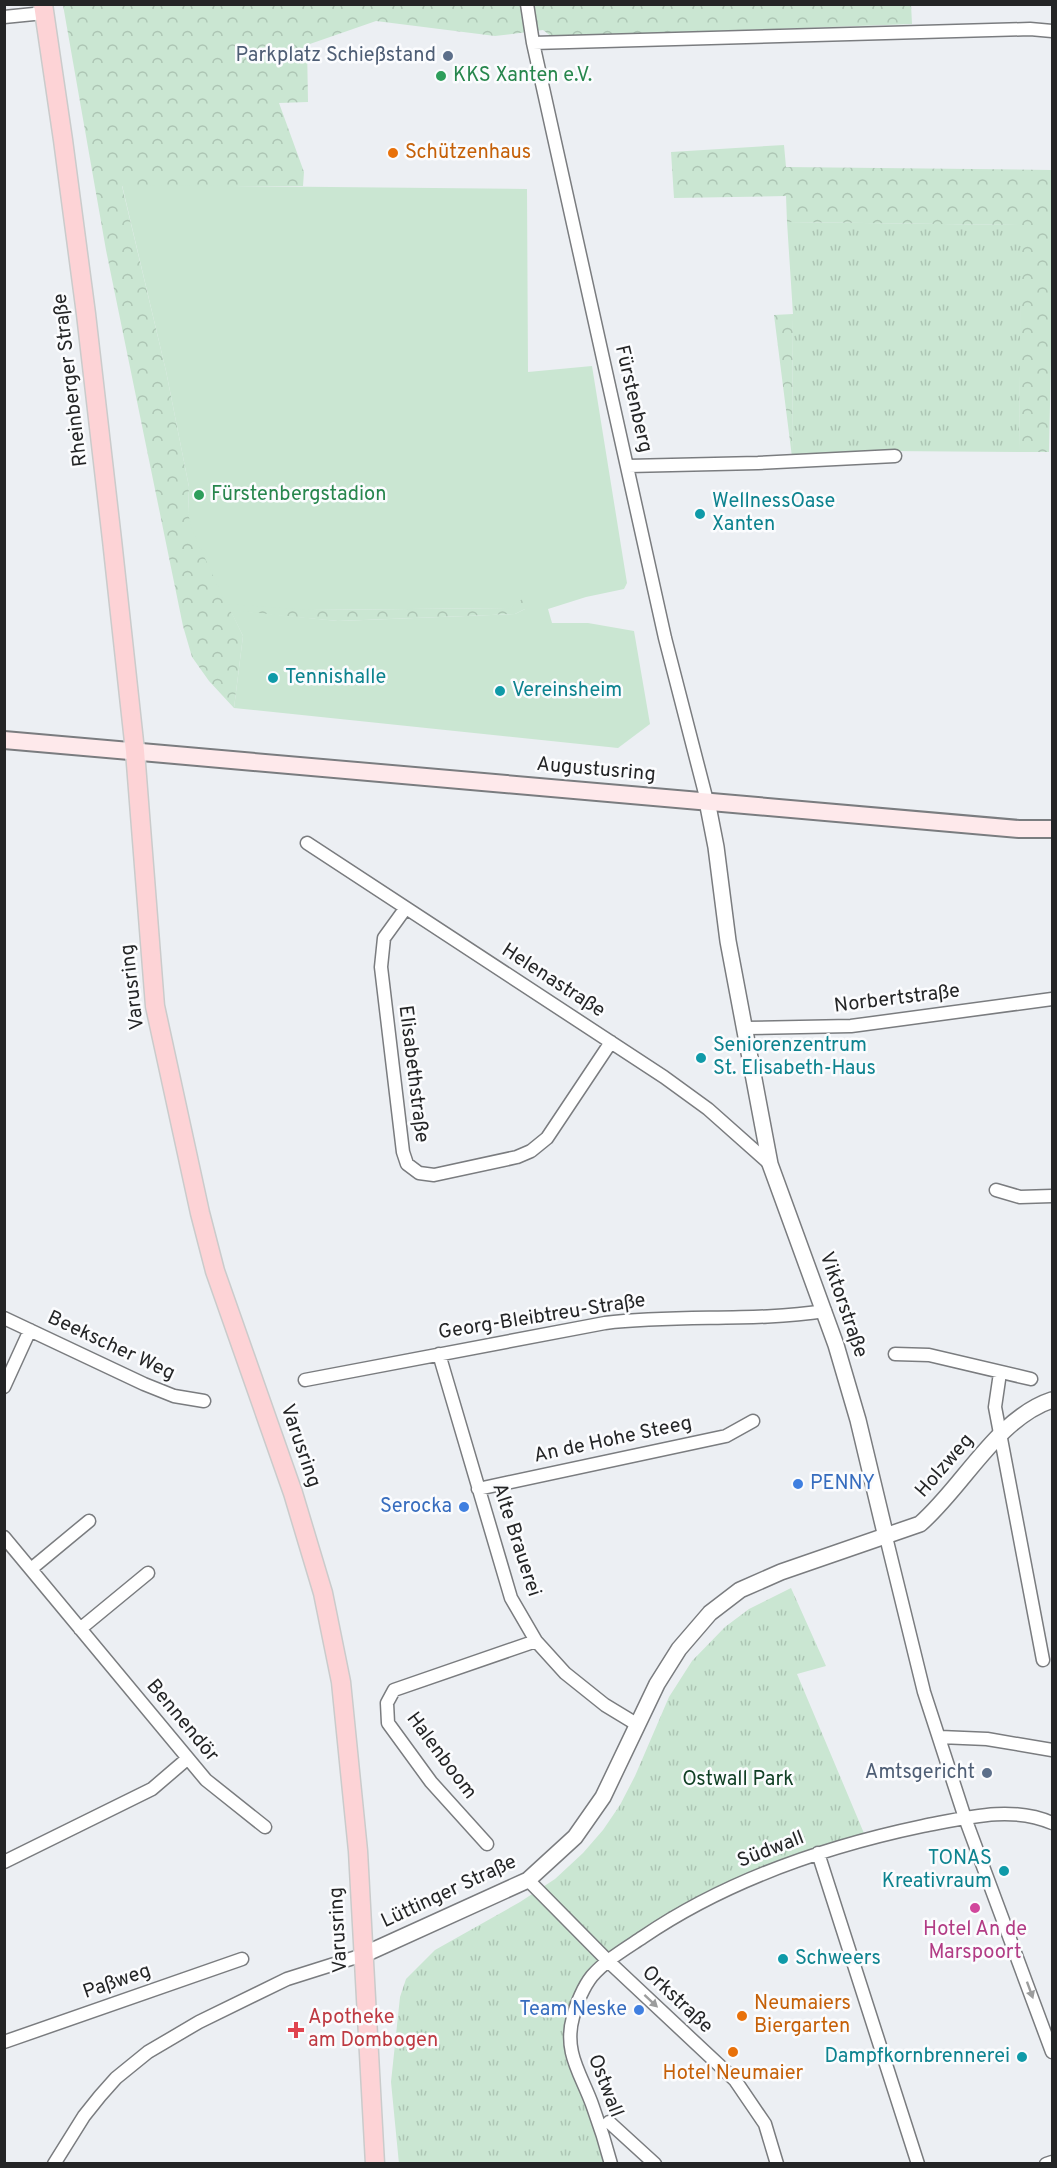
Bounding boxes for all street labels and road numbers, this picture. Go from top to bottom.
street label: Rheinberger Straße [47,292,95,468]
street label: Fürstenberg [608,343,658,455]
street label: Augustusring [535,752,657,788]
street label: Helenastraße [496,938,610,1024]
street label: Varusring [115,943,151,1031]
street label: Norbertstraße [833,978,961,1020]
street label: Elisabethstraße [392,1004,434,1144]
street label: Viktorstraße [813,1249,873,1361]
street label: Georg-Bleibtreu-Straße [437,1288,647,1346]
street label: Beekscher Weg [43,1305,179,1387]
street label: Varusring [274,1401,326,1491]
street label: An de Hohe Steeg [532,1411,694,1469]
street label: Holzweg [910,1428,980,1504]
street label: Alte Brauerei [485,1480,547,1600]
street label: Bennendör [140,1674,224,1768]
street label: Halenboom [400,1707,482,1805]
street label: Südwall [734,1825,808,1875]
street label: Lüttinger Straße [377,1849,521,1935]
street label: Varusring [324,1886,354,1974]
street label: Paßweg [80,1958,154,2006]
street label: Orkstraße [636,1960,718,2040]
street label: Ostwall [581,2051,629,2121]

